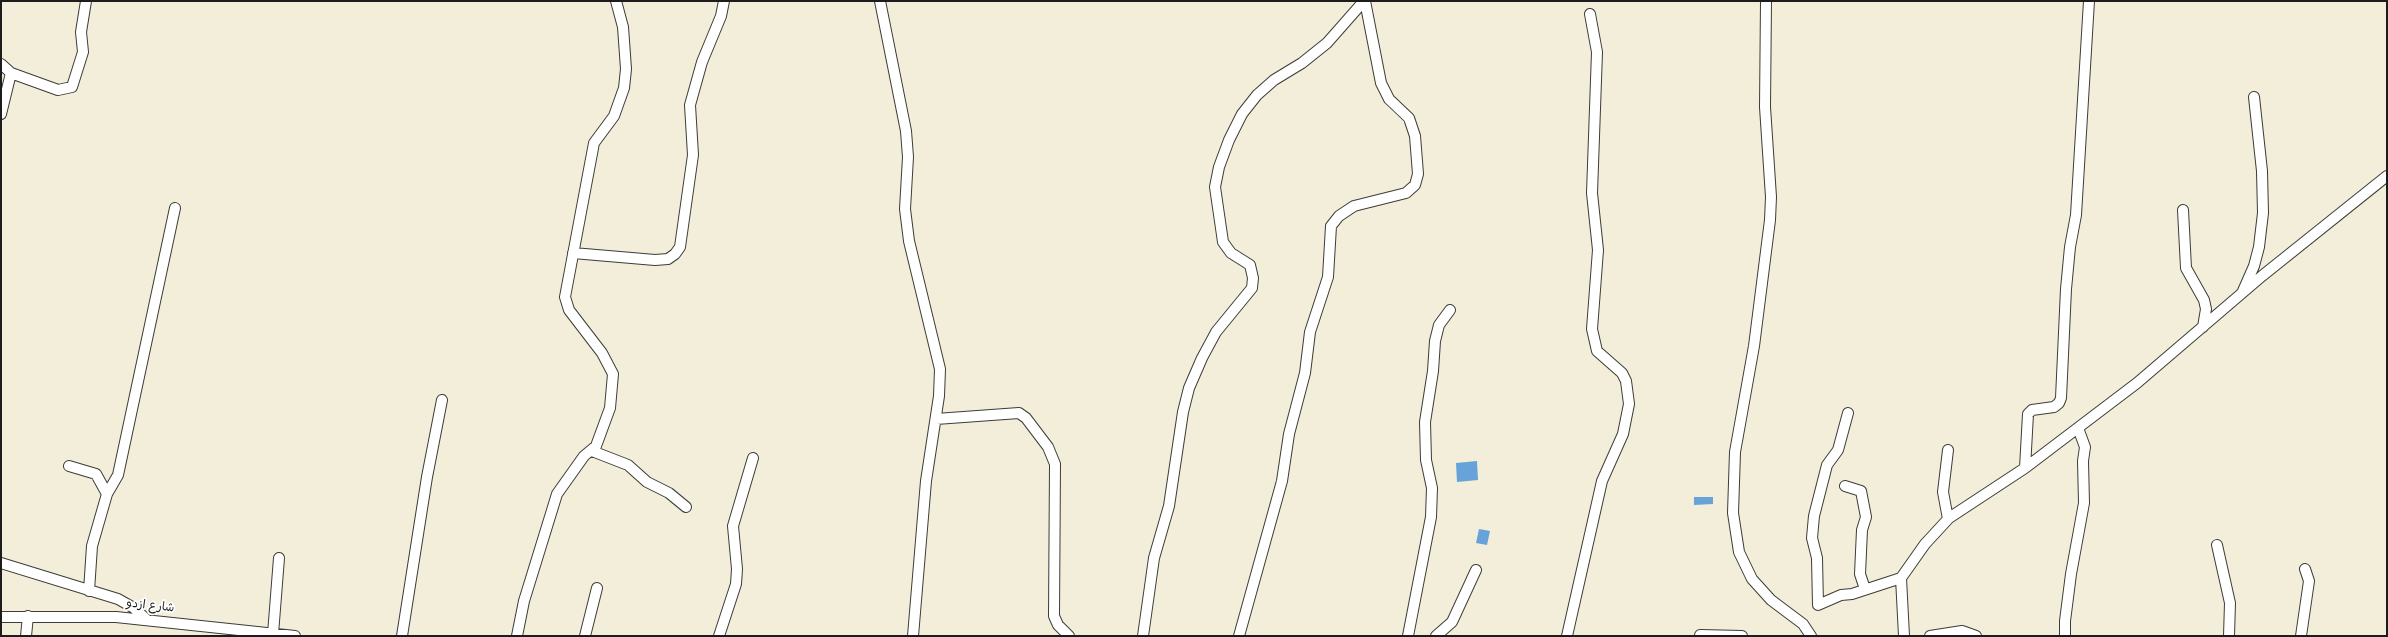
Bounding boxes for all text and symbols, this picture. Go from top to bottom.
street label: شارع ازدو [125,597,175,617]

